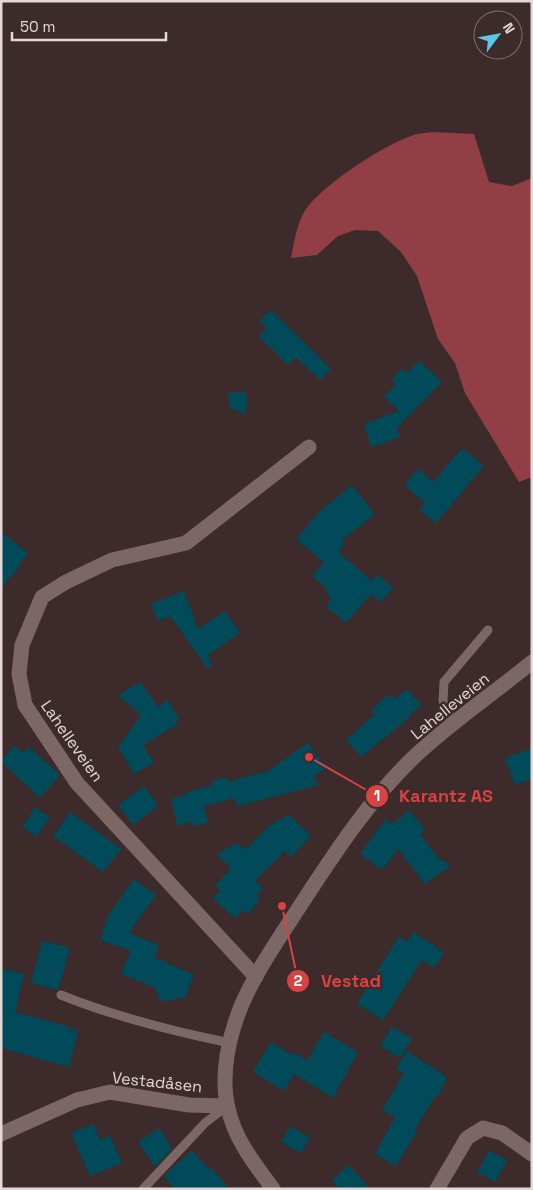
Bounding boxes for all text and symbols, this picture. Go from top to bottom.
scale bar [12,10,166,42]
north arrow [473,10,523,60]
text: 50 m [20,17,55,36]
text: N [499,19,519,37]
street label: Lahelleveien [406,668,494,744]
street label: Lahelleveien [36,696,108,786]
callout: Karantz AS [364,779,503,812]
text: Karantz AS [399,784,493,807]
text: 1 [374,786,380,805]
callout: Vestad [286,964,391,997]
text: Vestad [321,969,381,992]
text: 2 [294,971,303,990]
street label: Vestadåsen [111,1067,203,1097]

